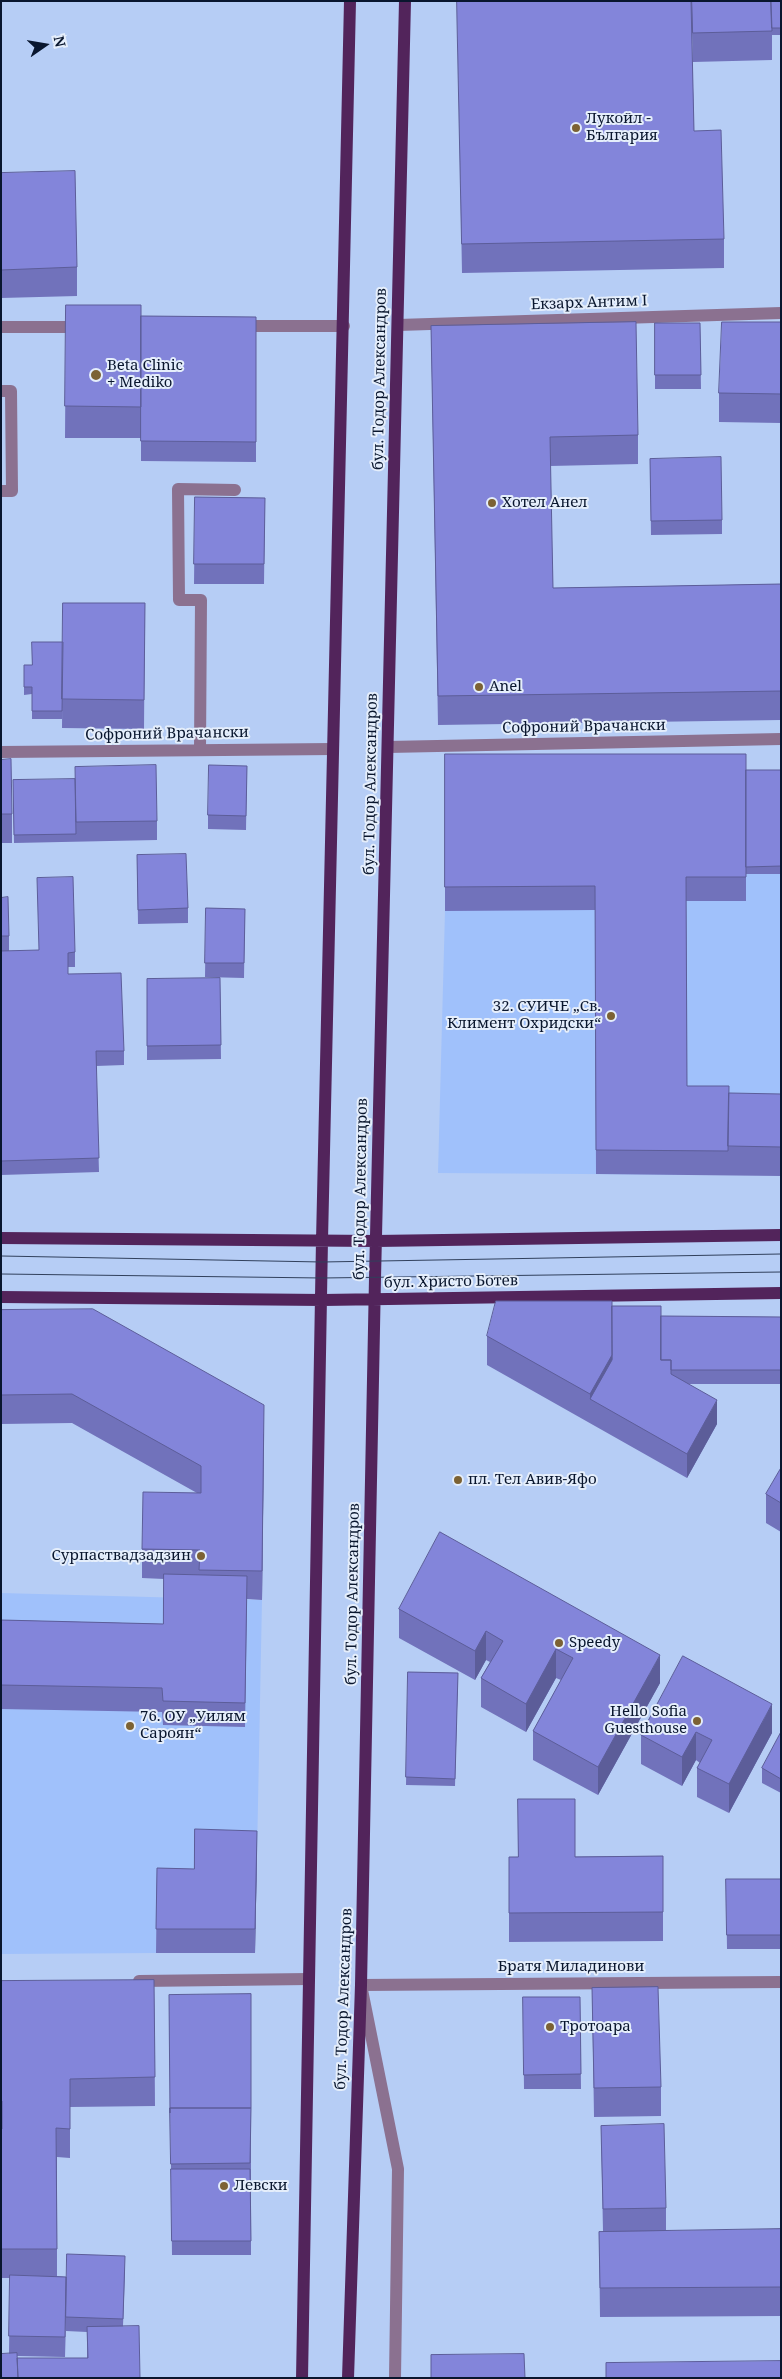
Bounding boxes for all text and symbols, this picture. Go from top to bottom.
north arrow [20,20,70,70]
text: N [50,34,71,49]
place label: Лукойл - България [586,110,658,145]
marker: Лукойл - България [570,122,582,134]
street label: бул. Тодор Александров [369,288,391,470]
street label: Екзарх Антим I [530,292,648,314]
place label: Beta Clinic + Mediko [107,357,183,392]
marker: Beta Clinic + Mediko [89,368,103,382]
place label: Хотел Анел [502,494,588,512]
marker: Хотел Анел [486,497,498,509]
place label: Anel [489,678,522,696]
marker: Anel [473,681,485,693]
street label: бул. Тодор Александров [360,693,382,875]
street label: Софроний Врачански [502,717,666,737]
street label: Софроний Врачански [85,724,249,744]
place label: 32. СУИЧЕ „Св. Климент Охридски“ [447,998,601,1033]
marker: 32. СУИЧЕ „Св. Климент Охридски“ [605,1010,617,1022]
street label: бул. Тодор Александров [350,1098,372,1280]
street label: бул. Христо Ботев [384,1272,518,1292]
place label: пл. Тел Авив-Яфо [468,1471,597,1489]
marker: пл. Тел Авив-Яфо [452,1474,464,1486]
street label: бул. Тодор Александров [342,1503,364,1685]
place label: Сурпаствадзадзин [52,1547,191,1565]
marker: Сурпаствадзадзин [195,1550,207,1562]
place label: Speedy [569,1634,620,1652]
marker: Speedy [553,1637,565,1649]
place label: Hello Sofia Guesthouse [604,1703,687,1738]
place label: 76. ОУ „Уилям Сароян“ [140,1708,246,1743]
marker: Hello Sofia Guesthouse [691,1715,703,1727]
marker: 76. ОУ „Уилям Сароян“ [124,1720,136,1732]
street label: бул. Тодор Александров [332,1908,356,2090]
street label: Братя Миладинови [498,1958,644,1976]
place label: Тротоара [560,2018,631,2036]
marker: Тротоара [544,2021,556,2033]
place label: Левски [234,2177,288,2195]
marker: Левски [218,2180,230,2192]

